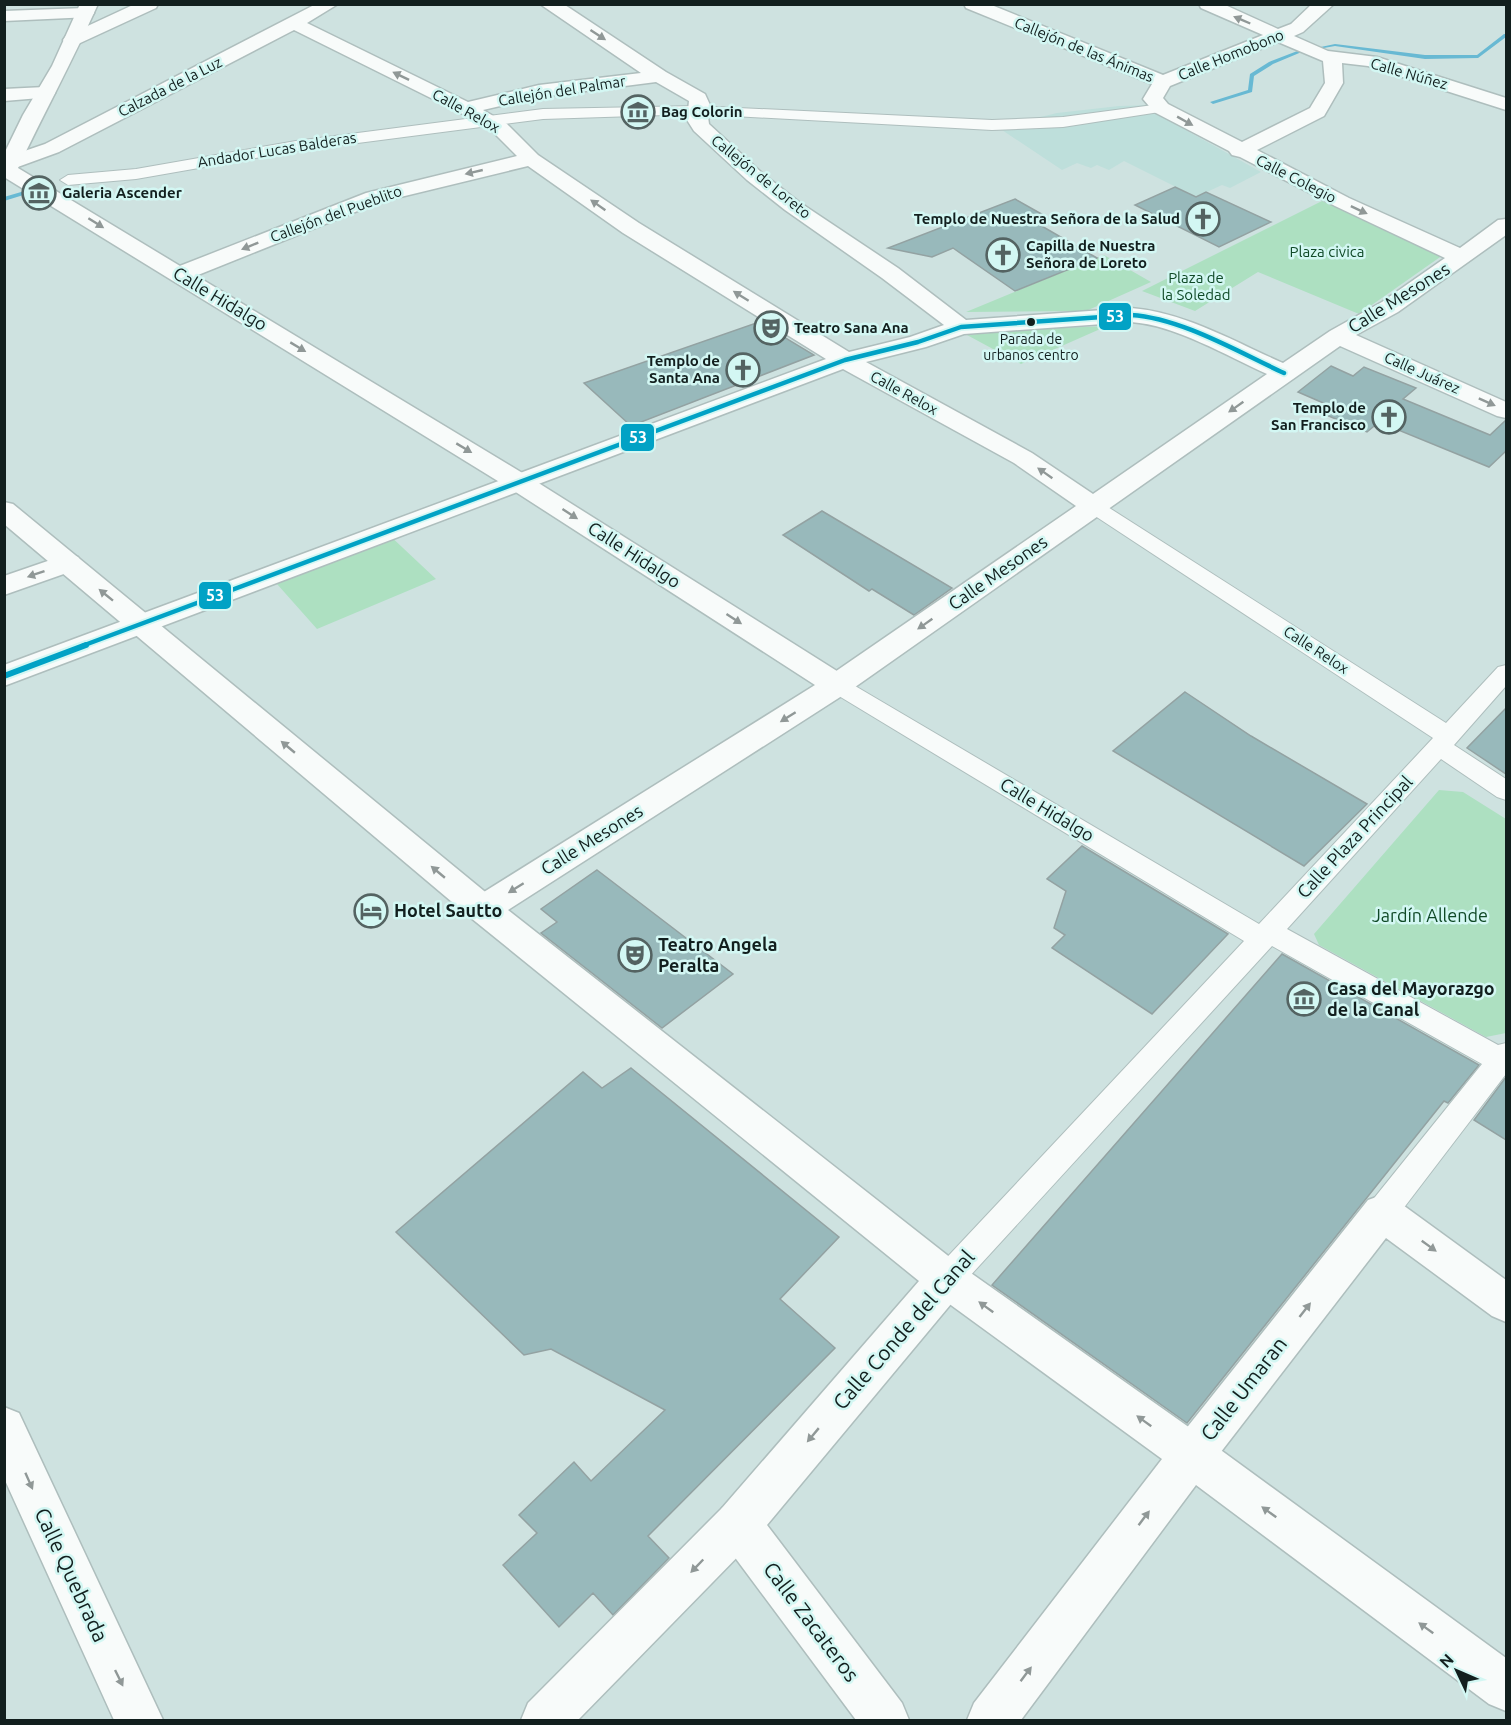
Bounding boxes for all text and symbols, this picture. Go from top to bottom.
street label: Callejón de las Ánimas [1012,14,1156,85]
one-way arrow [1233,15,1251,25]
street label: Calle Homobono [1176,26,1286,83]
one-way arrow [590,29,606,40]
street label: Calzada de la Luz [115,53,225,120]
street label: Calle Núñez [1369,54,1450,93]
one-way arrow [392,71,409,81]
street label: Callejón del Palmar [497,72,627,109]
street label: Calle Relox [430,85,503,136]
museum icon: Bag Colorin [620,94,656,130]
place label: Bag Colorin [661,103,743,120]
one-way arrow [1177,116,1194,126]
street label: Andador Lucas Balderas [196,129,357,170]
street label: Callejón de Loreto [708,131,814,222]
street label: Calle Colegio [1253,151,1339,206]
one-way arrow [465,168,484,178]
museum icon: Galeria Ascender [21,175,57,211]
street label: Callejón del Pueblito [268,182,404,245]
place label: Galeria Ascender [62,184,183,201]
one-way arrow [590,199,606,211]
church icon: Templo de Nuestra Señora de la Salud [1185,201,1221,237]
one-way arrow [1350,205,1368,215]
place label: Templo de Nuestra Señora de la Salud [914,210,1180,227]
one-way arrow [88,217,104,228]
church icon: Capilla de Nuestra Señora de Loreto [985,237,1021,273]
place label: Capilla de Nuestra Señora de Loreto [1026,237,1156,271]
one-way arrow [241,242,259,251]
park label: Plaza civica [1290,243,1364,260]
street label: Calle Mesones [1344,258,1453,336]
street label: Calle Hidalgo [170,262,271,334]
park label: Plaza de la Soledad [1161,269,1231,303]
one-way arrow [733,291,749,302]
line badge: 53 [1098,302,1132,331]
text: 53 [1106,307,1124,325]
theatre icon: Teatro Sana Ana [753,310,789,346]
marker: Parada de urbanos centro [1025,316,1037,328]
place label: Teatro Sana Ana [794,319,909,336]
place label: Parada de urbanos centro [983,331,1079,363]
one-way arrow [290,341,306,352]
street label: Calle Juárez [1382,348,1463,397]
place label: Templo de Santa Ana [647,352,720,386]
church icon: Templo de Santa Ana [725,352,761,388]
street label: Calle Relox [868,367,941,418]
one-way arrow [1478,398,1496,408]
place label: Templo de San Francisco [1271,399,1366,433]
church icon: Templo de San Francisco [1371,399,1407,435]
one-way arrow [1228,401,1244,412]
line badge: 53 [620,423,655,452]
text: 53 [629,428,647,446]
one-way arrow [456,443,472,454]
one-way arrow [1037,468,1053,479]
one-way arrow [561,508,577,520]
street label: Calle Hidalgo [585,517,684,591]
street label: Calle Mesones [944,531,1051,614]
one-way arrow [27,570,45,580]
line badge: 53 [198,581,232,610]
text: 53 [206,586,224,604]
one-way arrow [99,589,114,602]
one-way arrow [726,614,742,625]
one-way arrow [917,618,933,630]
street label: Calle Relox [1281,622,1352,677]
one-way arrow [779,711,796,722]
one-way arrow [280,740,296,753]
street label: Calle Plaza Principal [1293,771,1416,902]
street label: Calle Hidalgo [997,773,1098,845]
street label: Calle Mesones [537,800,646,878]
one-way arrow [431,866,446,879]
one-way arrow [508,883,524,894]
hotel icon: Hotel Sautto [353,893,389,929]
place label: Hotel Sautto [394,900,502,920]
park label: Jardín Allende [1372,905,1488,925]
place label: Teatro Angela Peralta [658,934,777,975]
theatre icon: Teatro Angela Peralta [617,937,653,973]
place label: Casa del Mayorazgo de la Canal [1327,978,1495,1019]
museum icon: Casa del Mayorazgo de la Canal [1286,981,1322,1017]
one-way arrow [1421,1240,1437,1252]
street label: Calle Conde del Canal [828,1245,979,1414]
one-way arrow [978,1301,994,1313]
one-way arrow [1299,1302,1312,1318]
street label: Calle Umaran [1195,1332,1291,1445]
one-way arrow [1137,1415,1153,1427]
one-way arrow [807,1427,820,1443]
one-way arrow [24,1473,33,1490]
street label: Calle Quebrada [30,1504,113,1645]
one-way arrow [1261,1506,1277,1518]
one-way arrow [1138,1511,1150,1527]
street label: Calle Zacateros [759,1557,865,1686]
one-way arrow [690,1558,704,1573]
one-way arrow [1418,1622,1434,1634]
north arrow [1427,1641,1487,1701]
text: N [1436,1650,1457,1671]
one-way arrow [1020,1666,1032,1682]
one-way arrow [114,1669,123,1686]

